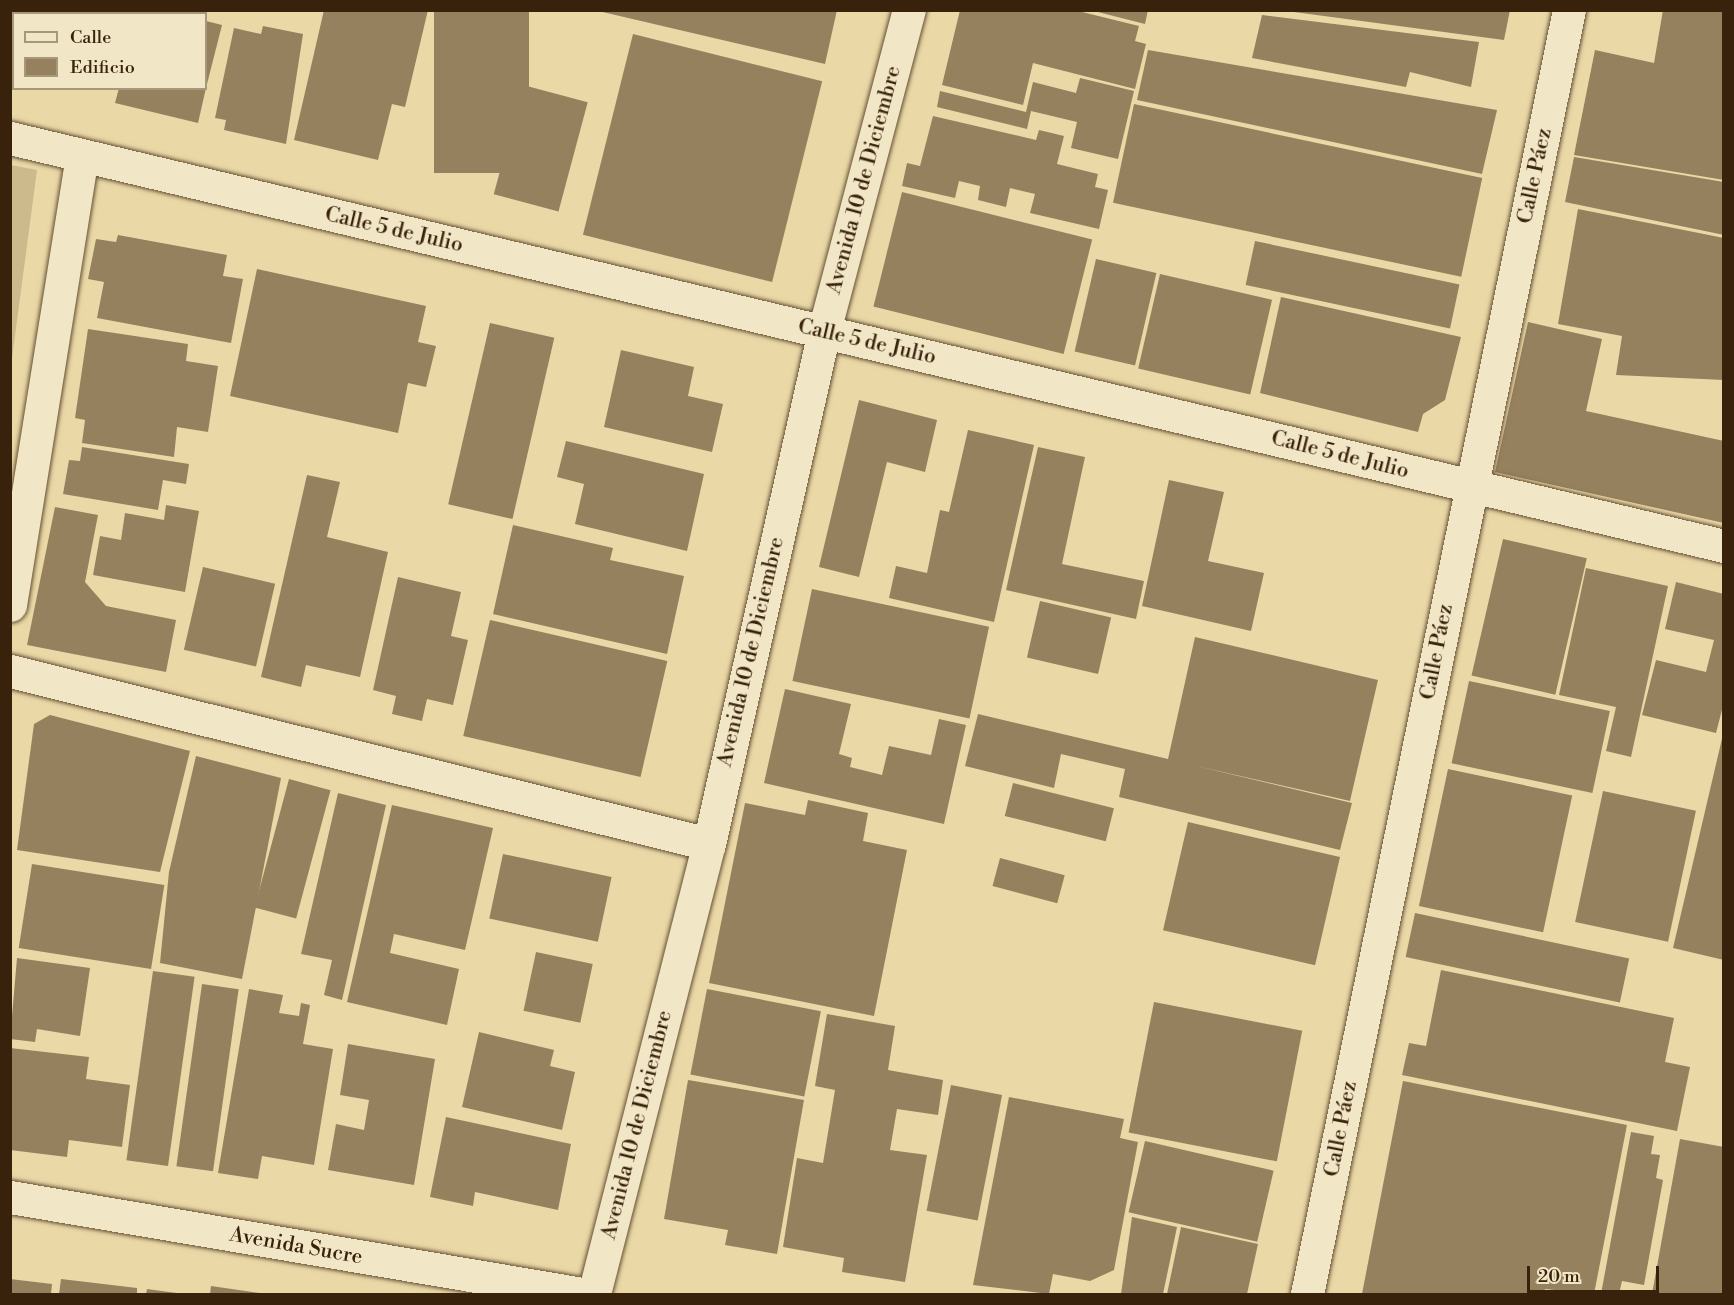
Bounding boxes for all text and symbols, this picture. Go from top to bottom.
legend [12,12,207,90]
text: Calle [70,26,111,49]
text: Edificio [70,56,135,79]
street label: Avenida 10 de Diciembre [821,63,907,297]
street label: Calle Páez [1513,126,1557,226]
street label: Calle 5 de Julio [322,202,466,258]
street label: Calle 5 de Julio [795,314,939,370]
street label: Calle 5 de Julio [1269,426,1411,484]
street label: Avenida 10 de Diciembre [712,535,790,769]
street label: Calle Páez [1415,602,1459,702]
street label: Avenida 10 de Diciembre [596,1008,678,1242]
street label: Calle Páez [1319,1079,1363,1179]
street label: Avenida Sucre [228,1222,364,1270]
scale bar [1530,1254,1662,1292]
text: 20 m [1538,1265,1580,1288]

